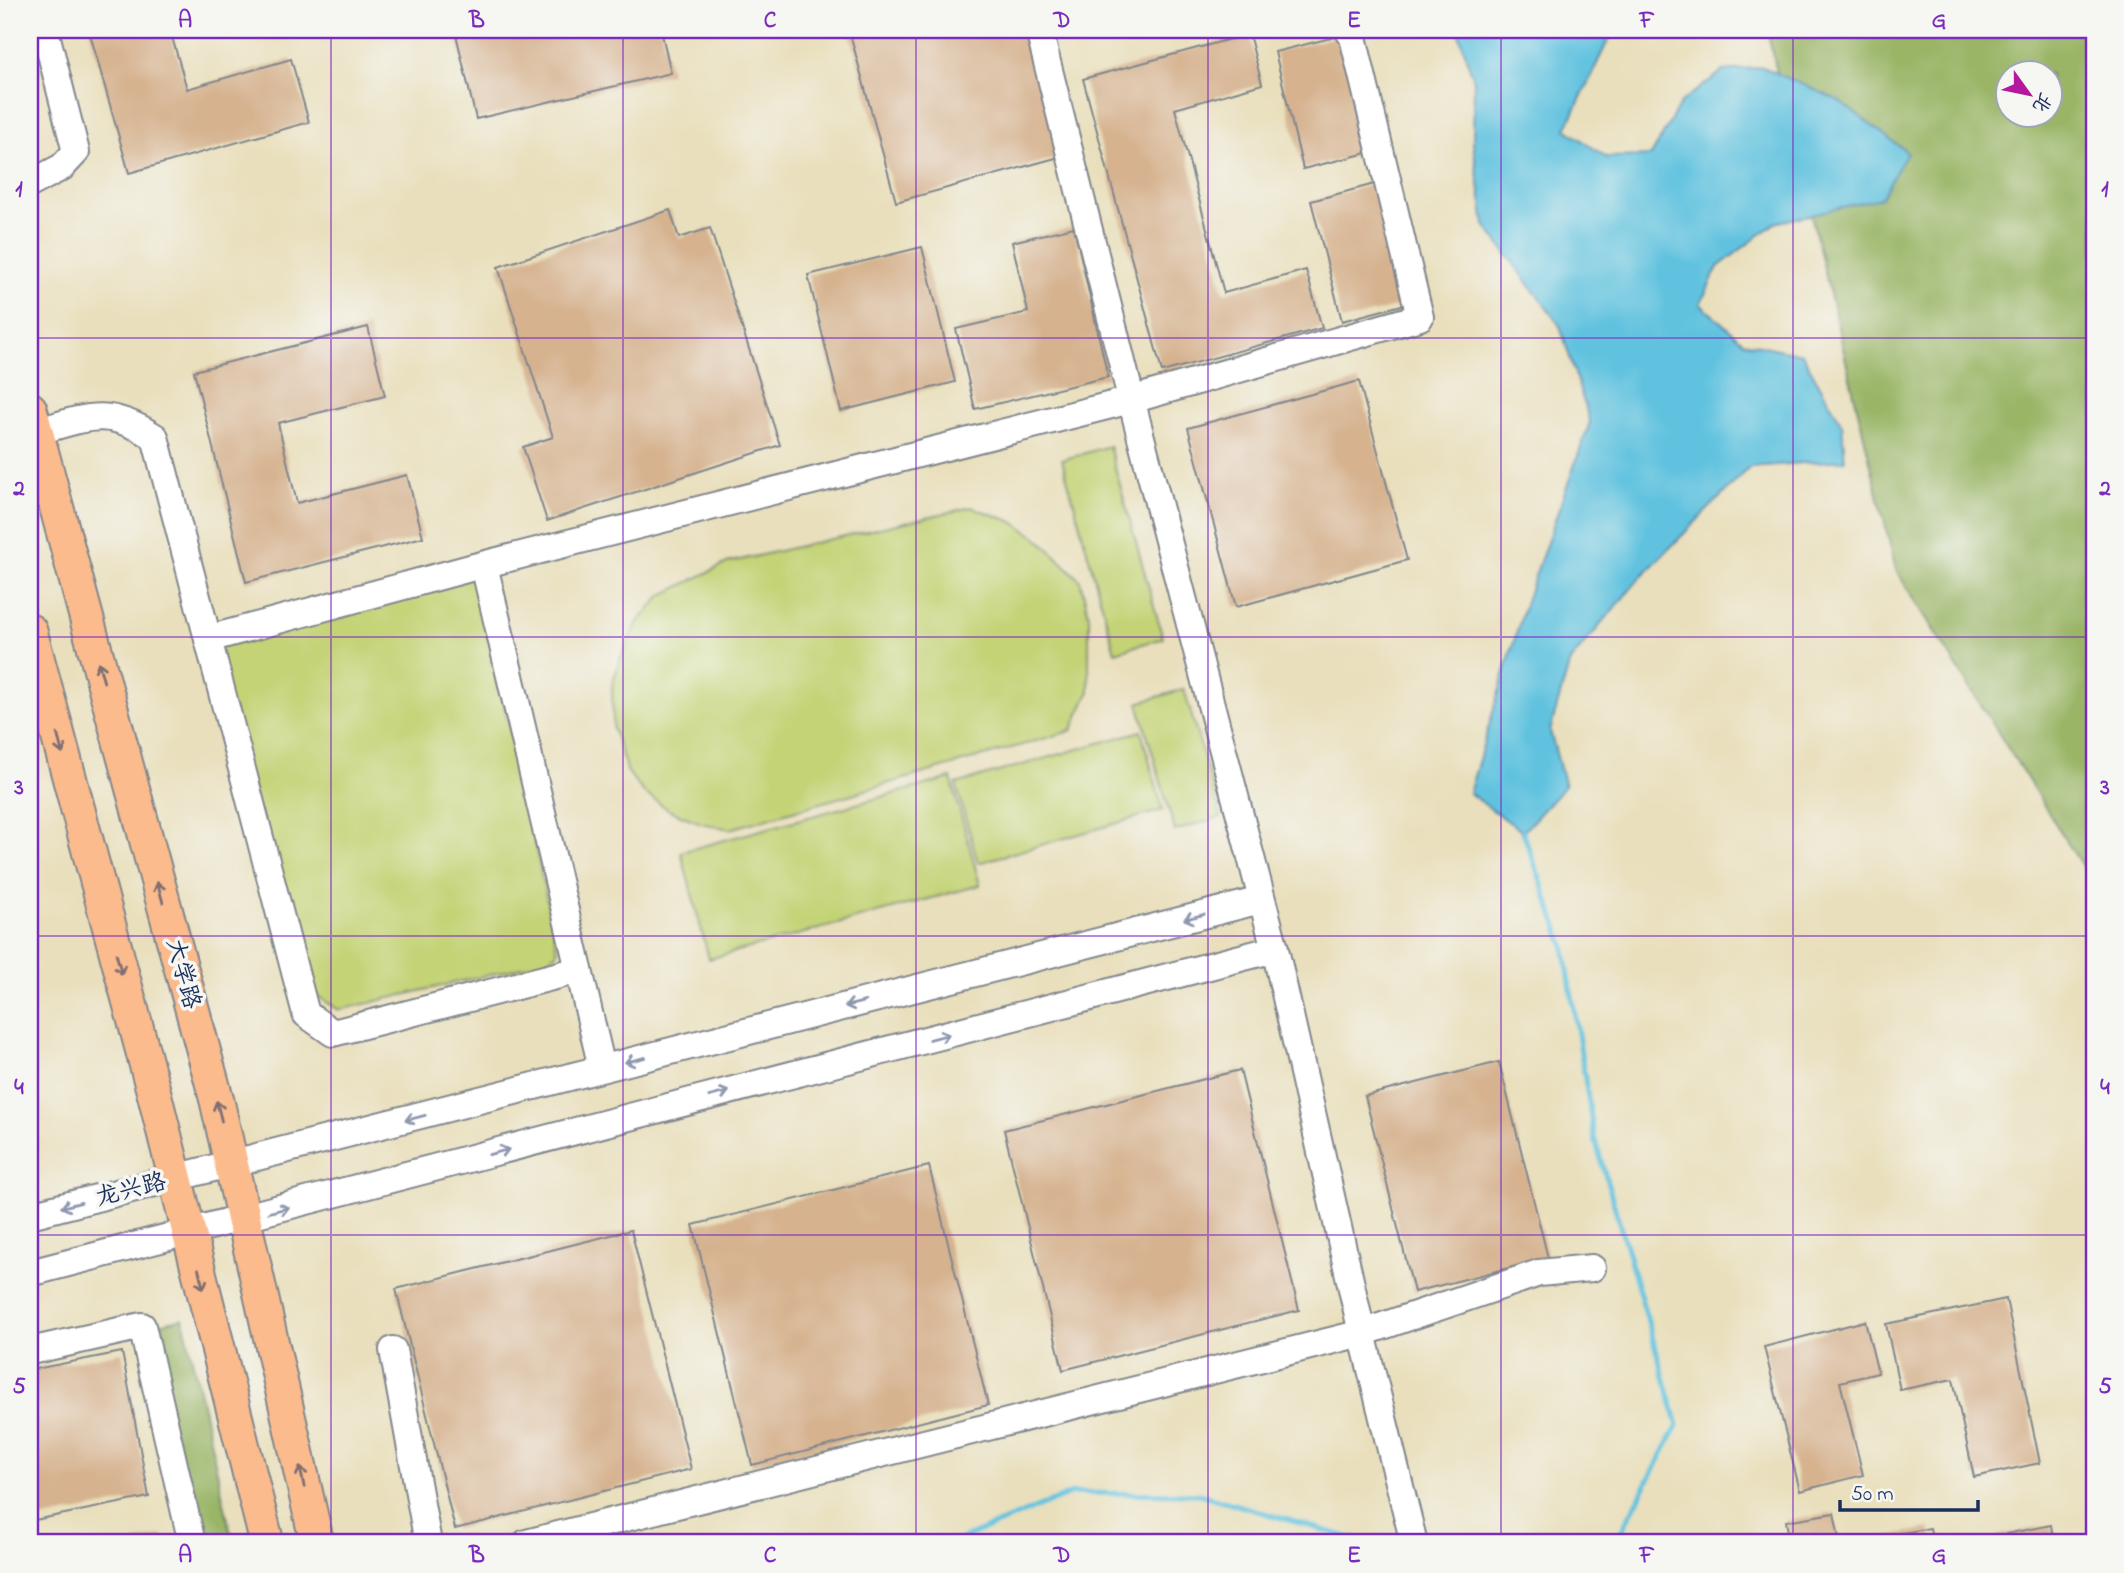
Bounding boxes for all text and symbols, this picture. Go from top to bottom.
text: A [178,5,192,38]
text: B [468,5,485,38]
text: C [764,5,777,38]
text: D [1053,5,1070,38]
text: E [1347,5,1361,38]
text: F [1639,5,1655,38]
text: G [1932,5,1946,38]
north arrow [1994,60,2064,130]
text: 北 [2025,87,2058,117]
text: 1 [15,174,23,207]
text: 1 [2101,174,2109,207]
text: 2 [12,473,25,506]
text: 2 [2098,473,2111,506]
one-way arrow [94,661,107,684]
one-way arrow [54,733,67,755]
text: 3 [13,772,24,805]
text: 3 [2099,772,2110,805]
one-way arrow [153,881,166,904]
one-way arrow [1183,911,1206,924]
street label: 大学路 [156,935,208,1013]
one-way arrow [113,952,126,975]
one-way arrow [844,998,867,1011]
one-way arrow [927,1030,950,1043]
one-way arrow [624,1054,647,1067]
text: 4 [14,1072,24,1105]
text: 4 [2100,1072,2110,1105]
one-way arrow [708,1087,730,1100]
one-way arrow [212,1101,225,1123]
one-way arrow [404,1112,426,1125]
one-way arrow [487,1145,510,1158]
street label: 龙兴路 [92,1165,170,1217]
one-way arrow [60,1199,83,1212]
one-way arrow [267,1203,290,1216]
one-way arrow [195,1267,208,1290]
text: 5 [12,1371,26,1404]
text: 5 [2098,1371,2112,1404]
one-way arrow [295,1466,309,1489]
scale bar [1840,1468,1979,1512]
text: 50 m [1851,1480,1894,1510]
text: A [178,1540,192,1573]
text: B [468,1540,485,1573]
text: C [764,1540,777,1573]
text: D [1053,1540,1070,1573]
text: E [1347,1540,1361,1573]
text: F [1639,1540,1655,1573]
text: G [1932,1540,1946,1573]

